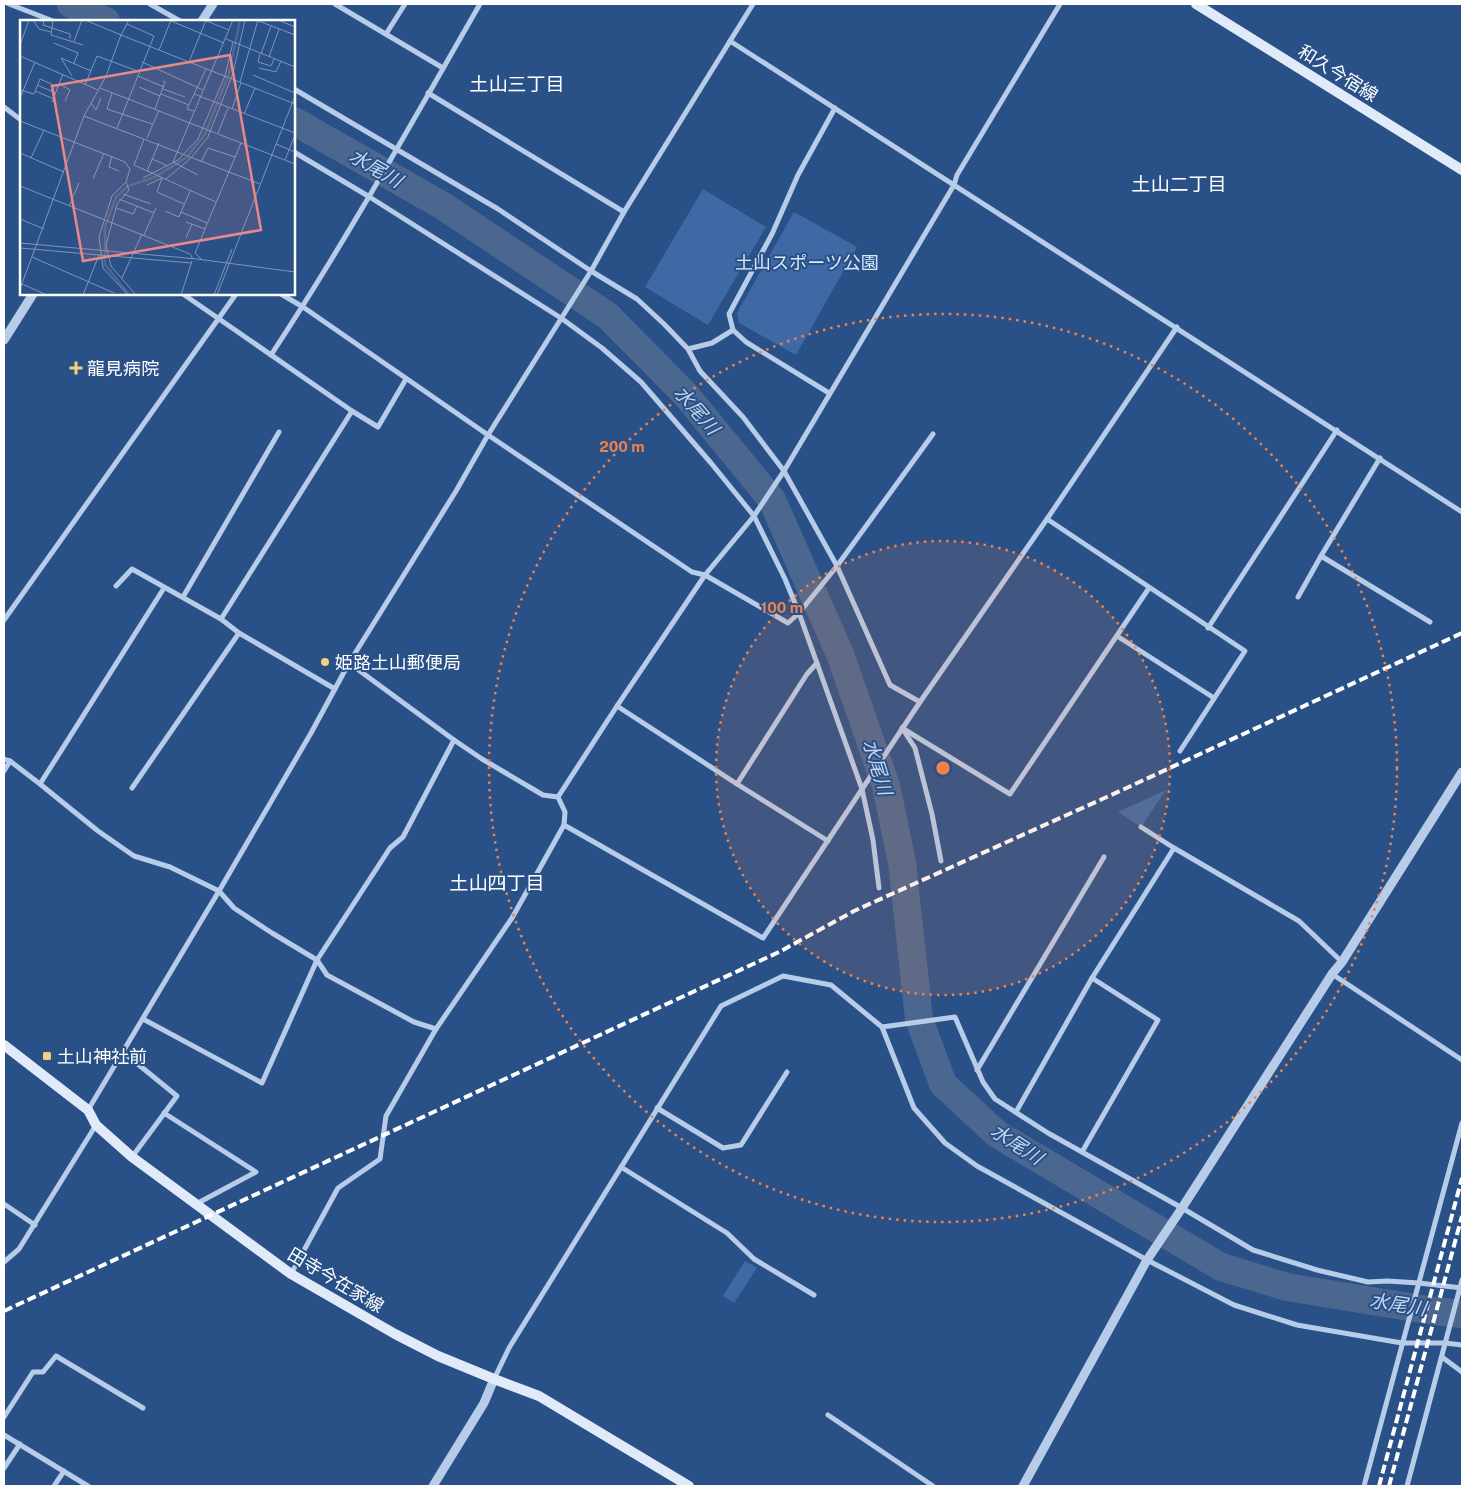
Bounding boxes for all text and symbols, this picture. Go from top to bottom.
inset map [20,20,295,295]
street label: 和久今宿線 [1294,40,1382,106]
district label: 土山三丁目 [469,73,565,95]
water label: 水尾川 [346,144,408,193]
district label: 土山二丁目 [1131,173,1227,195]
park label: 土山スポーツ公園 [735,252,879,273]
place label: 龍見病院 [87,358,159,379]
marker: 龍見病院 [69,361,83,375]
water label: 水尾川 [670,381,725,440]
text: 200 m [599,438,645,455]
text: 100 m [761,599,803,616]
place label: 姫路土山郵便局 [335,652,461,673]
marker: 姫路土山郵便局 [319,656,331,668]
water label: 水尾川 [859,737,897,799]
centre of rings [934,759,952,777]
district label: 土山四丁目 [449,872,545,894]
place label: 土山神社前 [57,1046,147,1067]
marker: 土山神社前 [41,1050,53,1062]
water label: 水尾川 [987,1119,1049,1170]
street label: 田寺今在家線 [284,1243,388,1317]
water label: 水尾川 [1368,1289,1430,1320]

